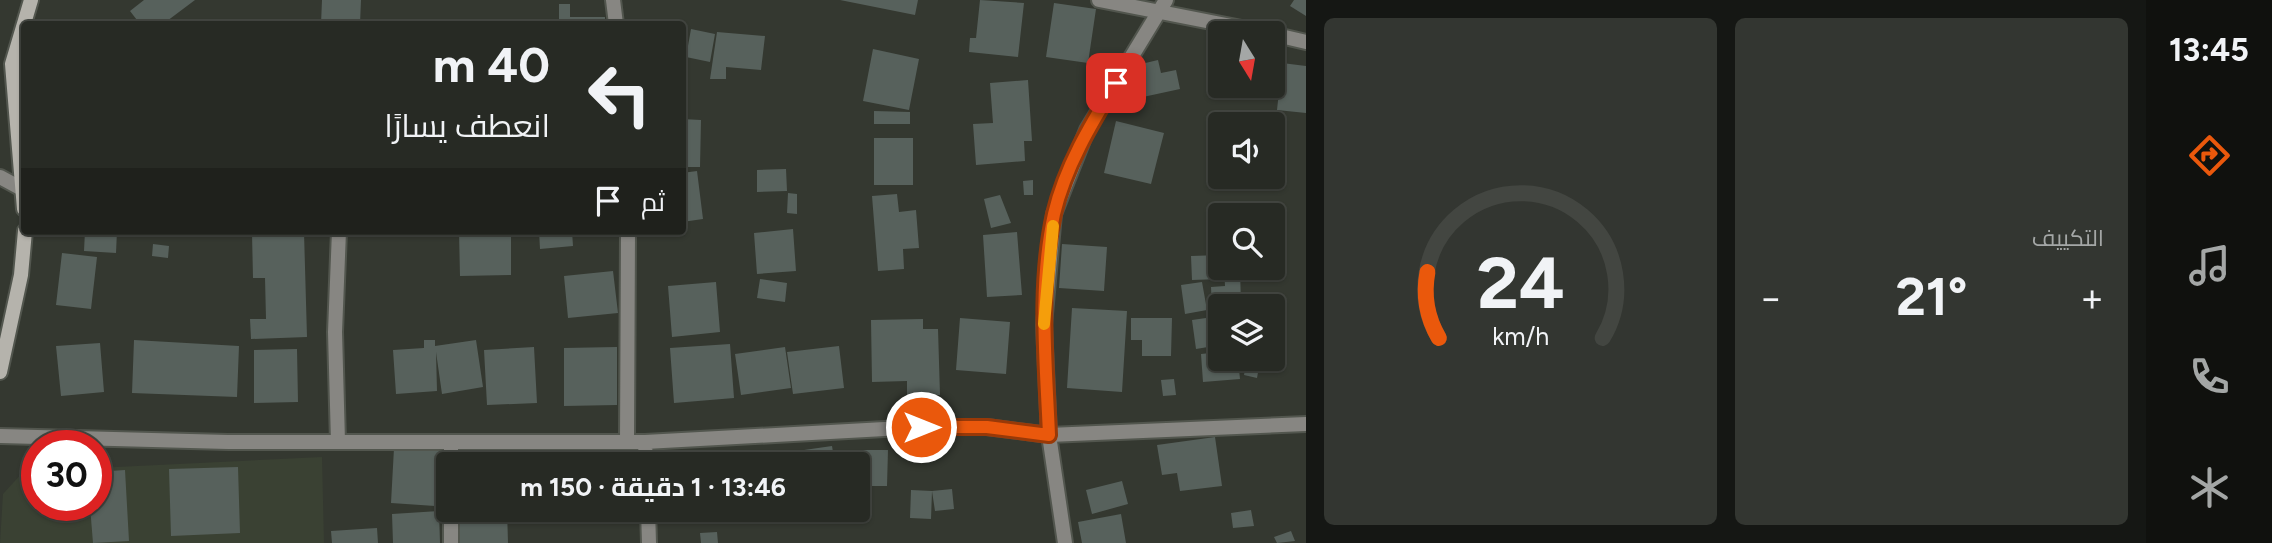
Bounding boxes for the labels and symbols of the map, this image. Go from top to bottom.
north arrow [1208,21,1284,98]
pin [1086,53,1146,113]
position arrow [884,390,958,464]
speed limit sign: 30 [21,430,112,521]

